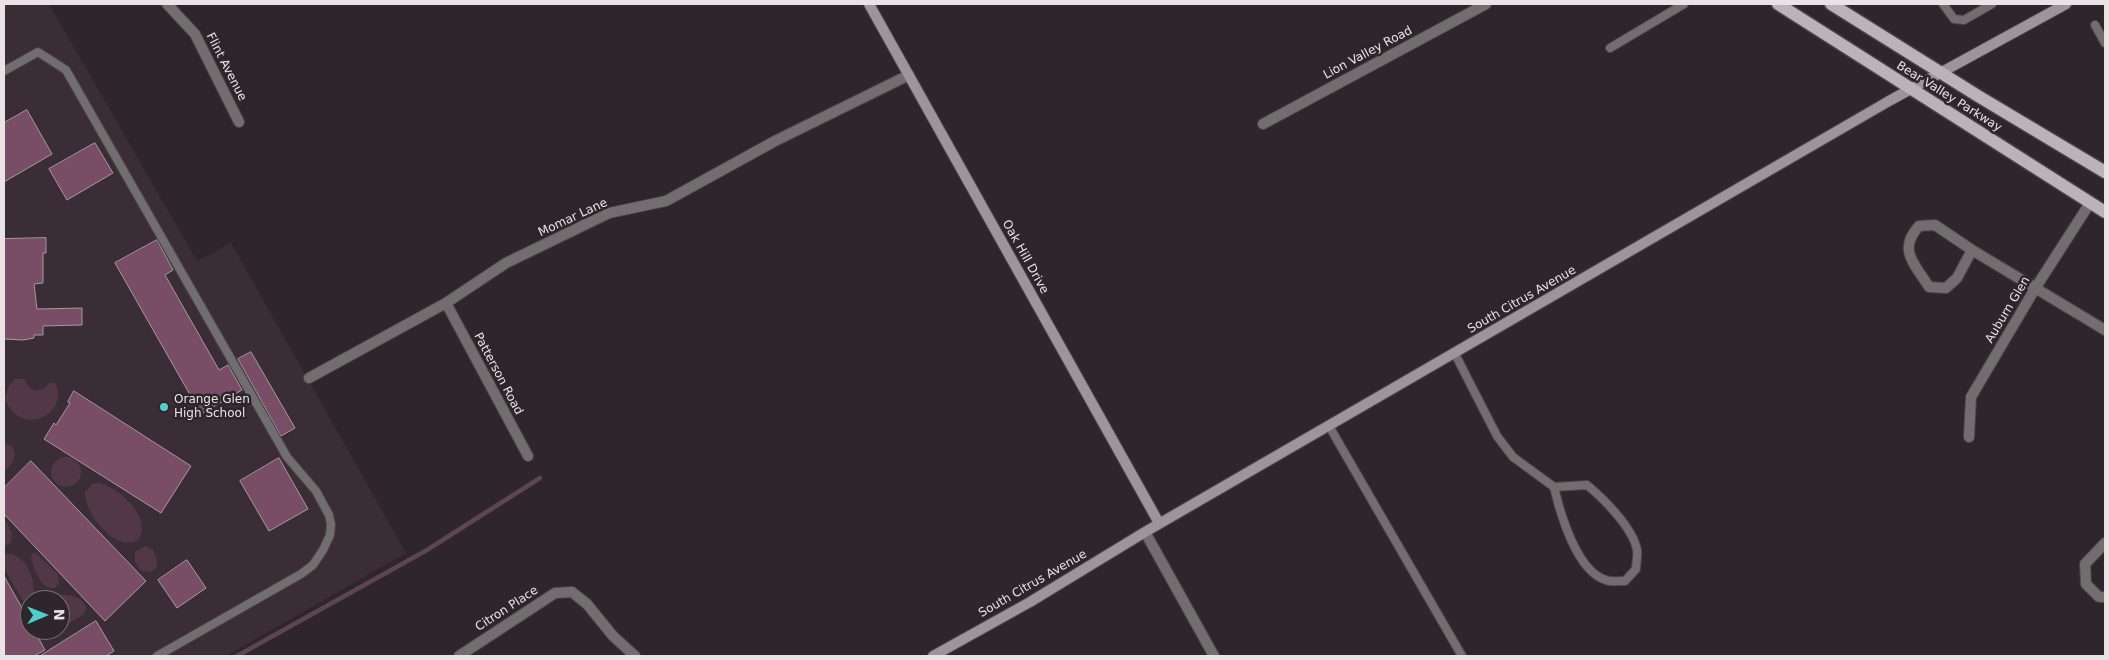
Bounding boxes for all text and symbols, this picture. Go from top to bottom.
street label: Lion Valley Road [1321,24,1415,82]
street label: Flint Avenue [203,31,249,103]
street label: Bear Valley Parkway [1894,59,2004,135]
street label: Momar Lane [536,196,610,240]
street label: Oak Hill Drive [999,217,1051,297]
street label: South Citrus Avenue [1465,263,1579,337]
street label: Auburn Glen [1983,274,2033,346]
street label: Patterson Road [470,330,526,418]
place label: Orange Glen High School [174,393,250,421]
marker: Orange Glen High School [158,401,170,413]
street label: South Citrus Avenue [976,547,1090,621]
street label: Citron Place [473,583,541,635]
north arrow [20,590,70,640]
text: N [51,609,67,621]

